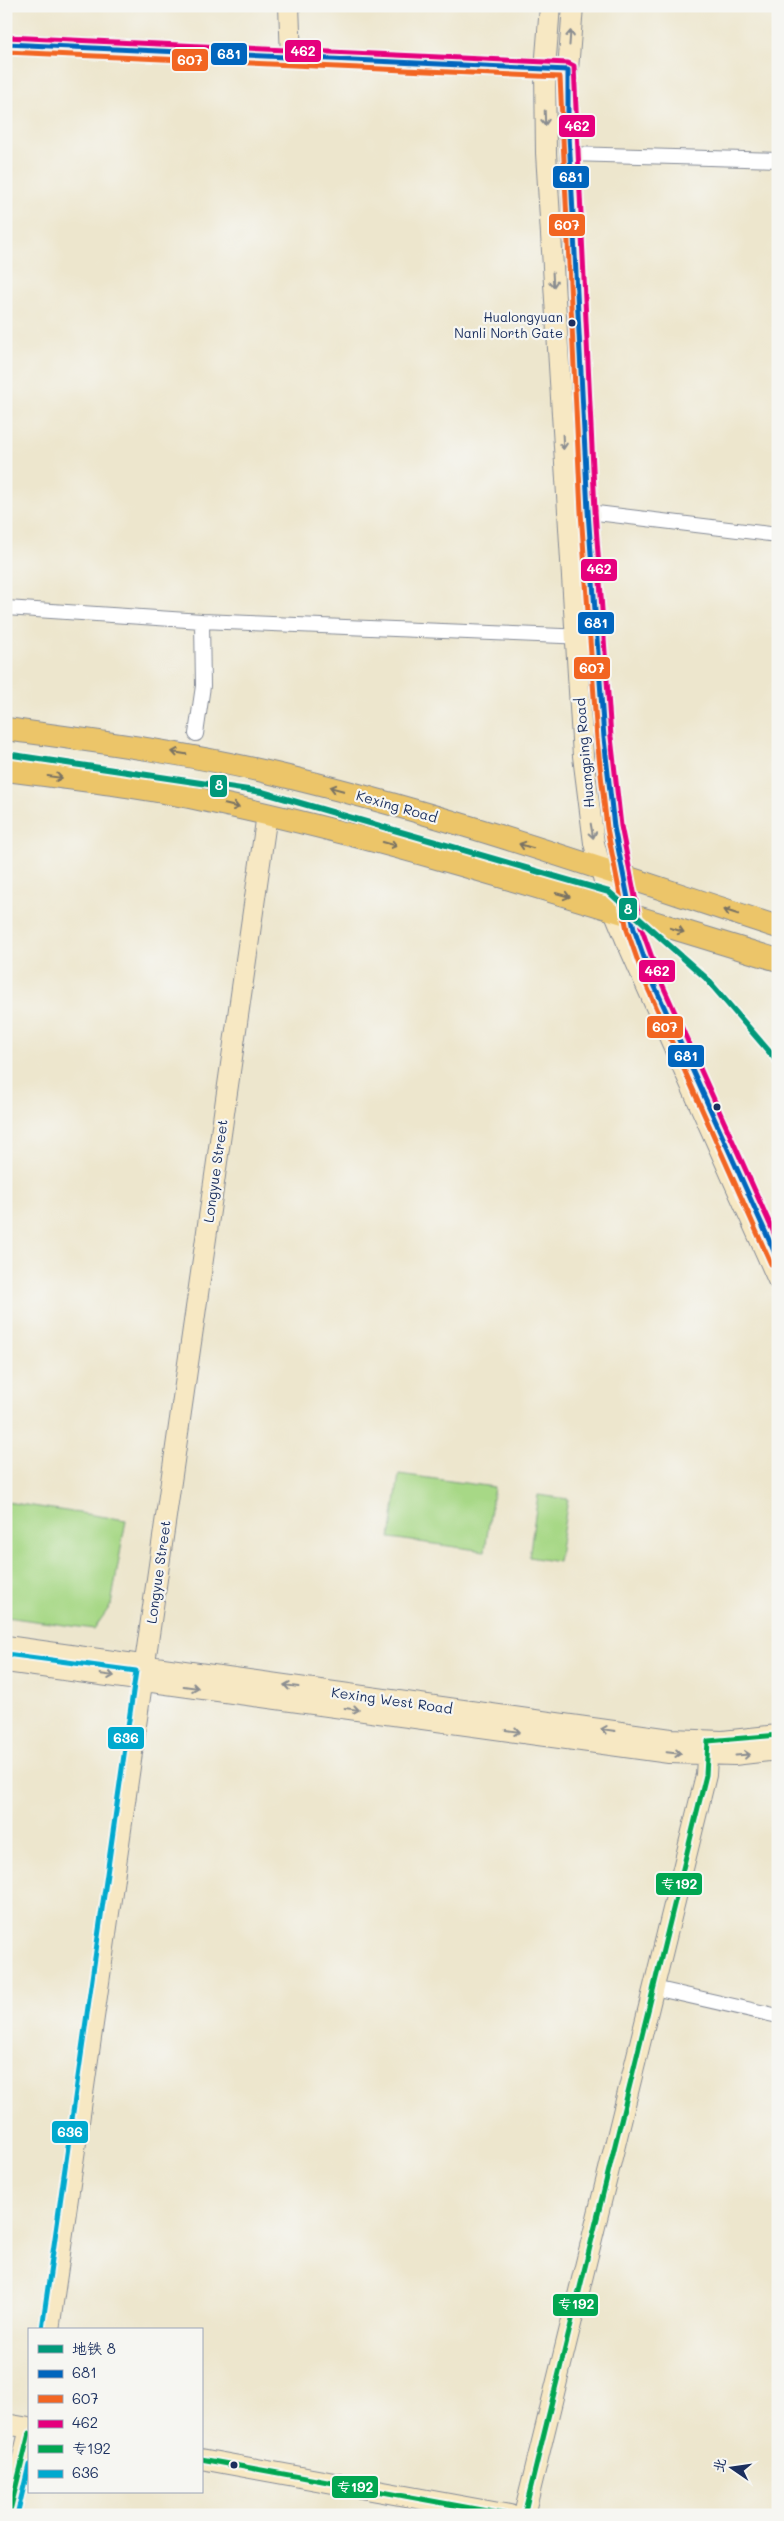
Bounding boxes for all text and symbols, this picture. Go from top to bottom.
one-way arrow [565,30,575,46]
line badge: 462 [284,39,322,63]
text: 462 [290,41,316,60]
line badge: 681 [210,42,248,66]
text: 681 [217,44,241,63]
line badge: 607 [171,48,209,72]
text: 607 [177,50,203,69]
one-way arrow [540,109,550,125]
line badge: 462 [558,114,596,138]
text: 462 [564,116,590,135]
line badge: 681 [552,165,590,189]
text: 681 [559,167,583,186]
line badge: 607 [548,213,586,237]
text: 607 [554,215,580,234]
one-way arrow [549,272,558,288]
place label: Hualongyuan Nanli North Gate [454,308,563,341]
marker: Hualongyuan Nanli North Gate [567,318,577,328]
one-way arrow [558,434,567,450]
line badge: 462 [580,558,618,582]
text: 462 [586,559,612,578]
line badge: 681 [577,611,615,635]
text: 681 [584,613,608,632]
line badge: 607 [573,656,611,680]
text: 607 [579,658,605,677]
street label: Huangping Road [570,697,598,809]
one-way arrow [171,748,187,758]
one-way arrow [46,772,62,782]
line badge: 8 [209,774,228,798]
text: 8 [215,775,224,794]
one-way arrow [329,784,345,793]
street label: Kexing Road [354,785,440,827]
one-way arrow [224,802,240,811]
one-way arrow [587,823,597,839]
one-way arrow [382,840,398,849]
one-way arrow [519,840,535,850]
one-way arrow [554,891,570,901]
line badge: 8 [618,897,638,921]
text: 8 [624,899,633,918]
one-way arrow [724,906,740,916]
one-way arrow [669,925,685,935]
line badge: 462 [638,959,676,983]
text: 462 [644,961,670,980]
line badge: 607 [646,1015,684,1039]
text: 607 [652,1017,678,1036]
line badge: 681 [667,1044,705,1068]
text: 681 [674,1046,698,1065]
unlabelled marker [712,1102,722,1112]
street label: Longyue Street [198,1118,232,1224]
street label: Longyue Street [141,1519,175,1625]
one-way arrow [98,1671,114,1681]
one-way arrow [283,1680,299,1690]
one-way arrow [182,1682,198,1692]
street label: Kexing West Road [330,1682,454,1718]
one-way arrow [343,1704,359,1714]
one-way arrow [600,1725,616,1735]
line badge: 636 [107,1726,145,1750]
one-way arrow [504,1727,520,1737]
text: 636 [113,1728,139,1747]
one-way arrow [665,1748,681,1758]
one-way arrow [735,1750,751,1759]
line badge: 专192 [655,1872,703,1896]
text: 专192 [661,1874,697,1893]
line badge: 636 [51,2120,89,2144]
text: 636 [57,2122,83,2141]
line badge: 专192 [552,2293,599,2317]
text: 专192 [558,2294,594,2313]
legend [28,2328,202,2494]
text: 地铁 8 [72,2338,116,2358]
text: 681 [72,2362,97,2382]
text: 607 [72,2388,99,2408]
text: 462 [72,2412,98,2432]
text: 专192 [72,2438,111,2458]
north arrow [706,2444,756,2494]
text: 北 [708,2456,730,2474]
unlabelled marker [229,2460,239,2470]
text: 636 [72,2462,99,2482]
line badge: 专192 [331,2475,379,2499]
text: 专192 [337,2477,373,2496]

